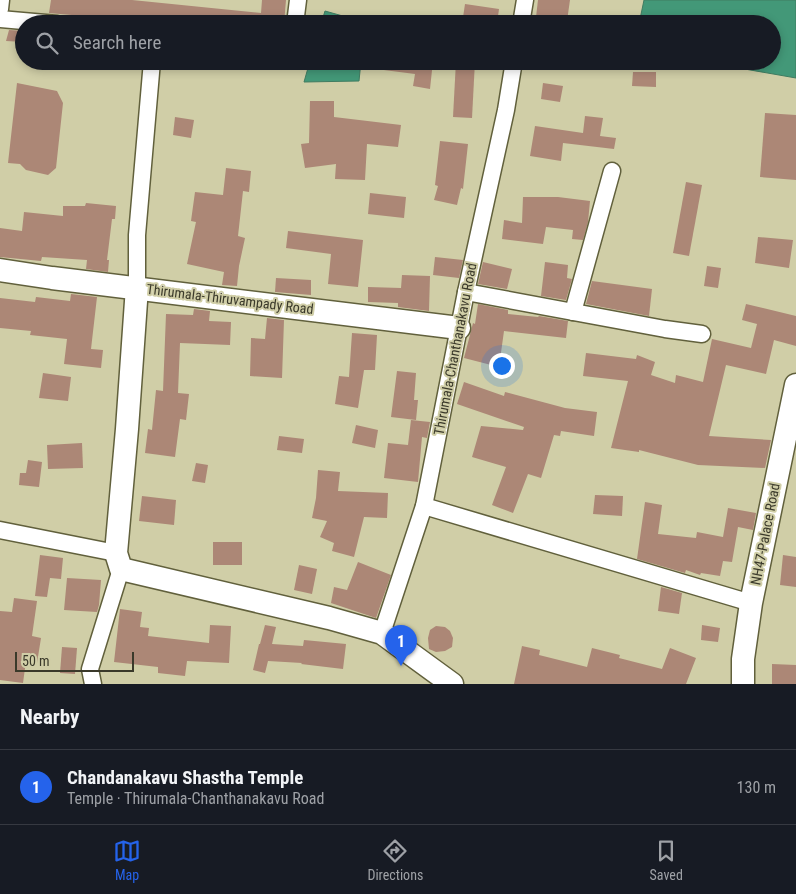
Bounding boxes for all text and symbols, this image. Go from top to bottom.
search box [15,15,781,70]
icon: search [33,29,61,57]
text: Search here [73,31,161,54]
street label: Thirumala-Chanthanakavu Road [430,261,480,437]
street label: Thirumala-Thiruvampady Road [146,281,314,317]
your location [489,353,515,379]
street label: NH47-Palace Road [747,482,783,586]
pin: 1 [385,625,417,666]
scale bar [15,649,134,672]
text: 50 m [22,653,50,669]
text: Nearby [20,705,79,729]
text: Chandanakavu Shastha Temple [67,766,303,789]
text: 1 [32,778,40,797]
text: 130 m [737,778,776,797]
text: Temple · Thirumala-Chanthanakavu Road [67,789,324,808]
tab: Map [113,837,141,883]
tab: Directions [367,837,423,883]
tab: Saved [650,837,683,883]

